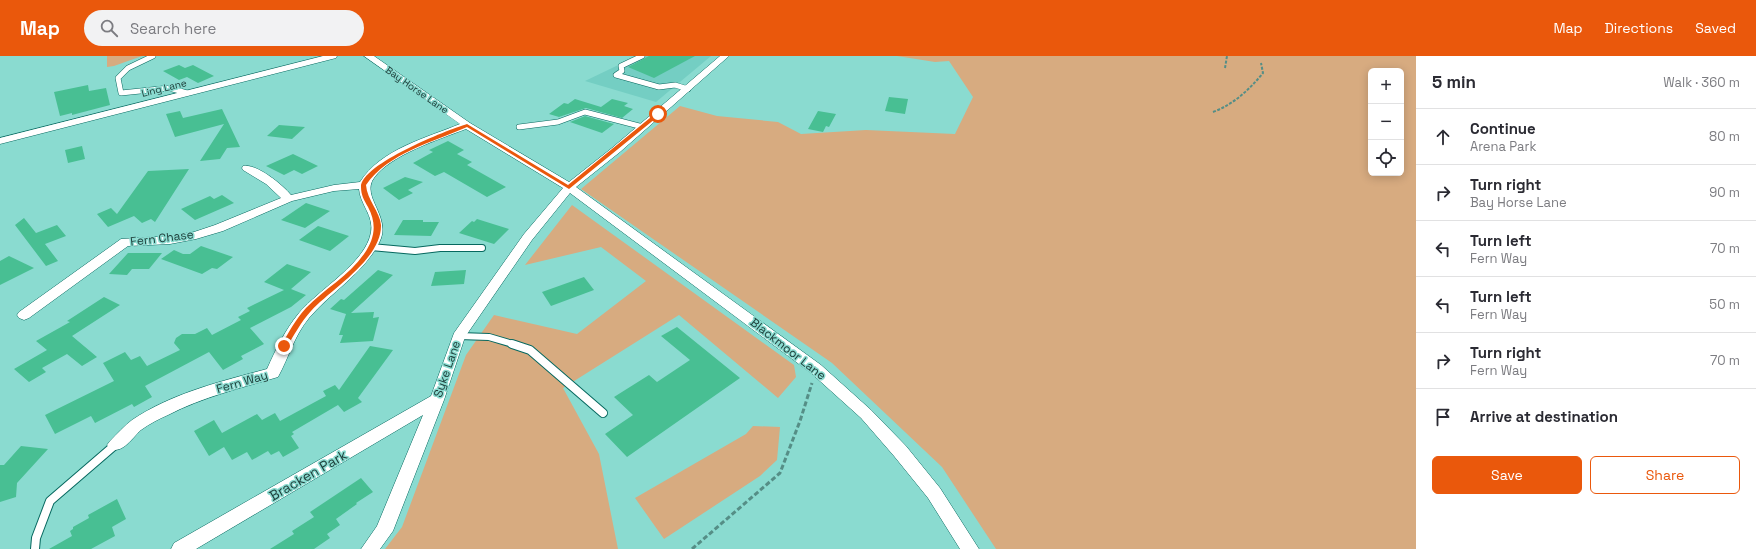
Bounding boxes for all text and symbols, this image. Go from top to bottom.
search box [84,10,364,46]
text: Map [20,16,60,41]
icon: search [98,17,120,39]
text: Search here [130,19,216,38]
text: Map [1553,19,1583,37]
text: Directions [1605,19,1673,37]
text: Saved [1695,19,1736,37]
street label: Bay Horse Lane [383,63,451,117]
map controls [1368,68,1404,176]
button: + [1368,68,1404,104]
text: 5 min [1432,71,1476,93]
text: Walk · 360 m [1663,74,1740,91]
street label: Ling Lane [140,76,188,100]
button: − [1368,104,1404,140]
route start [649,105,667,123]
text: Continue [1470,119,1536,138]
icon: ahead [1432,126,1454,148]
text: 80 m [1709,128,1740,145]
text: Arena Park [1470,138,1536,155]
button: locate [1368,140,1404,176]
text: Turn right [1470,175,1541,194]
icon: right [1432,182,1454,204]
text: 90 m [1709,184,1740,201]
text: Bay Horse Lane [1470,194,1567,211]
street label: Fern Chase [129,226,195,250]
text: Turn left [1470,231,1532,250]
icon: left [1432,238,1454,260]
text: 70 m [1710,240,1740,257]
text: Fern Way [1470,250,1527,267]
text: Turn left [1470,287,1532,306]
icon: left [1432,294,1454,316]
text: 50 m [1709,296,1740,313]
text: Fern Way [1470,306,1527,323]
street label: Blackmoor Lane [747,314,829,384]
route end [275,337,293,355]
street label: Syke Lane [430,339,464,399]
text: Turn right [1470,343,1541,362]
icon: right [1432,350,1454,372]
text: 70 m [1710,352,1740,369]
text: Fern Way [1470,362,1527,379]
street label: Fern Way [214,367,270,397]
icon: arrive [1432,406,1454,428]
text: Arrive at destination [1470,407,1618,426]
street label: Bracken Park [266,445,351,505]
button: Save [1432,456,1582,494]
button: Share [1590,456,1740,494]

